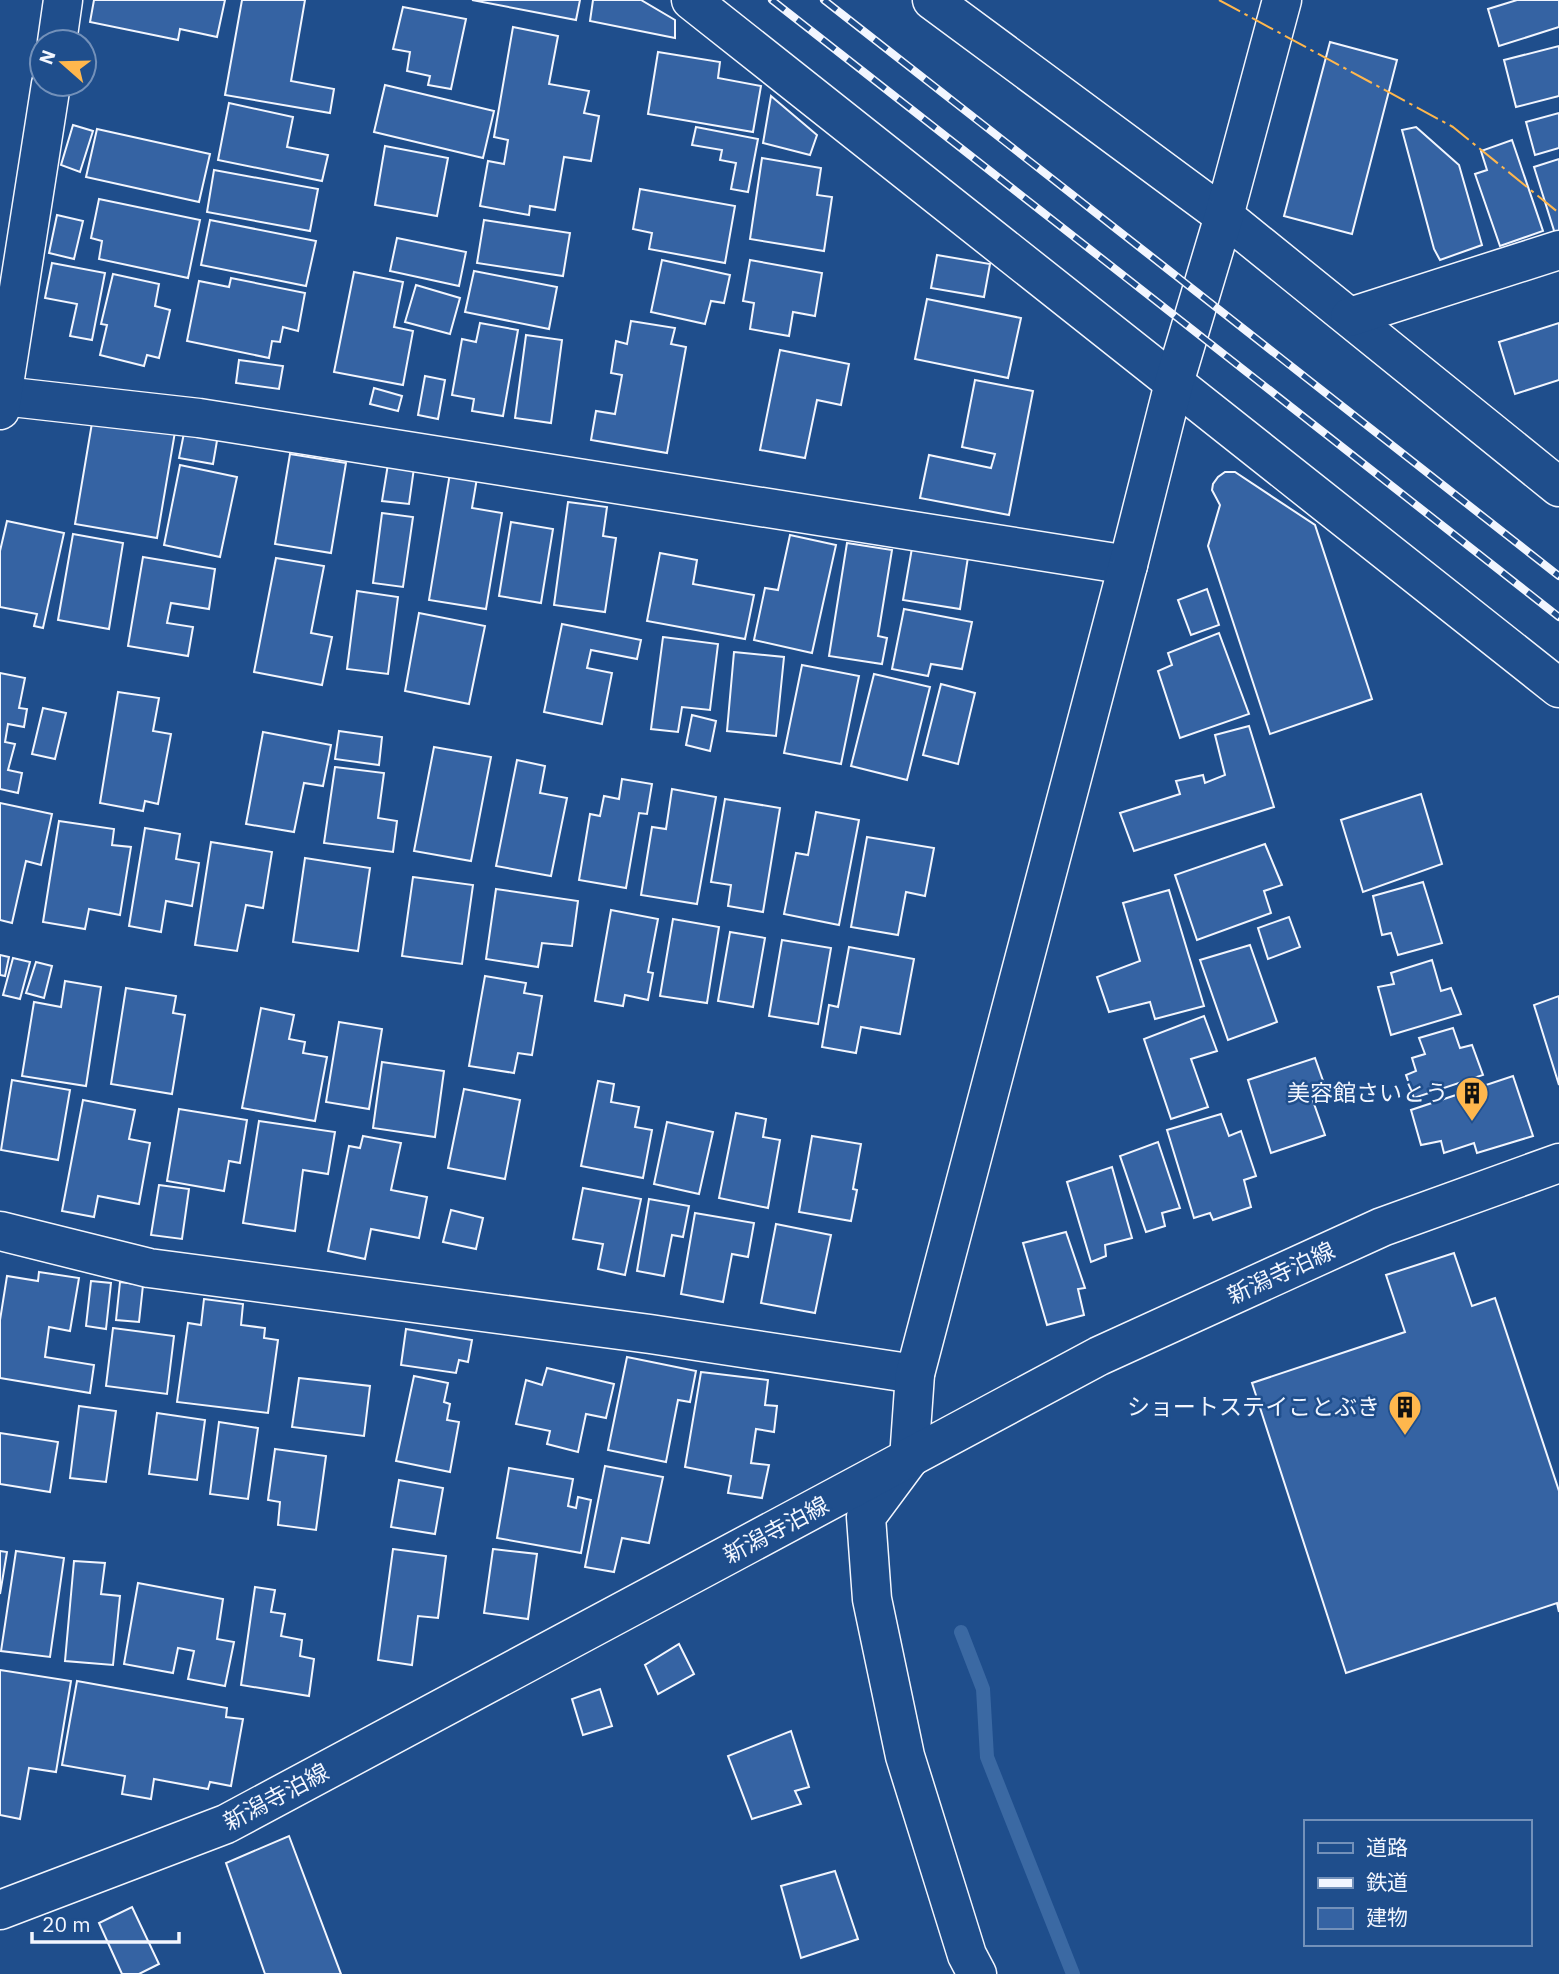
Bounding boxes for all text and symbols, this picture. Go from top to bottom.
north arrow [28,28,98,98]
text: N [33,47,61,68]
building icon: 美容館さいとう [1453,1074,1491,1123]
place label: 美容館さいとう [1287,1077,1448,1107]
street label: 新潟寺泊線 [1222,1234,1339,1310]
building icon: ショートステイことぶき [1386,1388,1424,1437]
place label: ショートステイことぶき [1127,1391,1380,1421]
street label: 新潟寺泊線 [718,1489,833,1569]
street label: 新潟寺泊線 [218,1756,333,1836]
legend [1304,1820,1531,1946]
text: 道路 [1366,1833,1408,1861]
text: 鉄道 [1366,1868,1408,1896]
scale bar [32,1900,178,1944]
text: 建物 [1366,1903,1408,1931]
text: 20 m [42,1910,91,1938]

